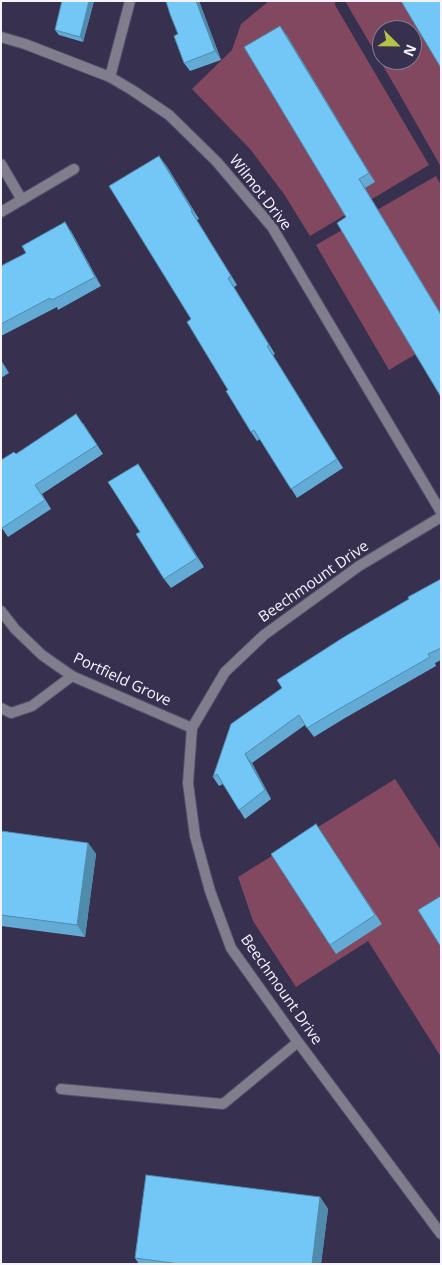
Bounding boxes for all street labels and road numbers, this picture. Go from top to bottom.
street label: Wilmot Drive [225,152,295,234]
street label: Beechmount Drive [256,537,372,627]
street label: Portfield Grove [70,650,174,710]
street label: Beechmount Drive [236,932,326,1048]

